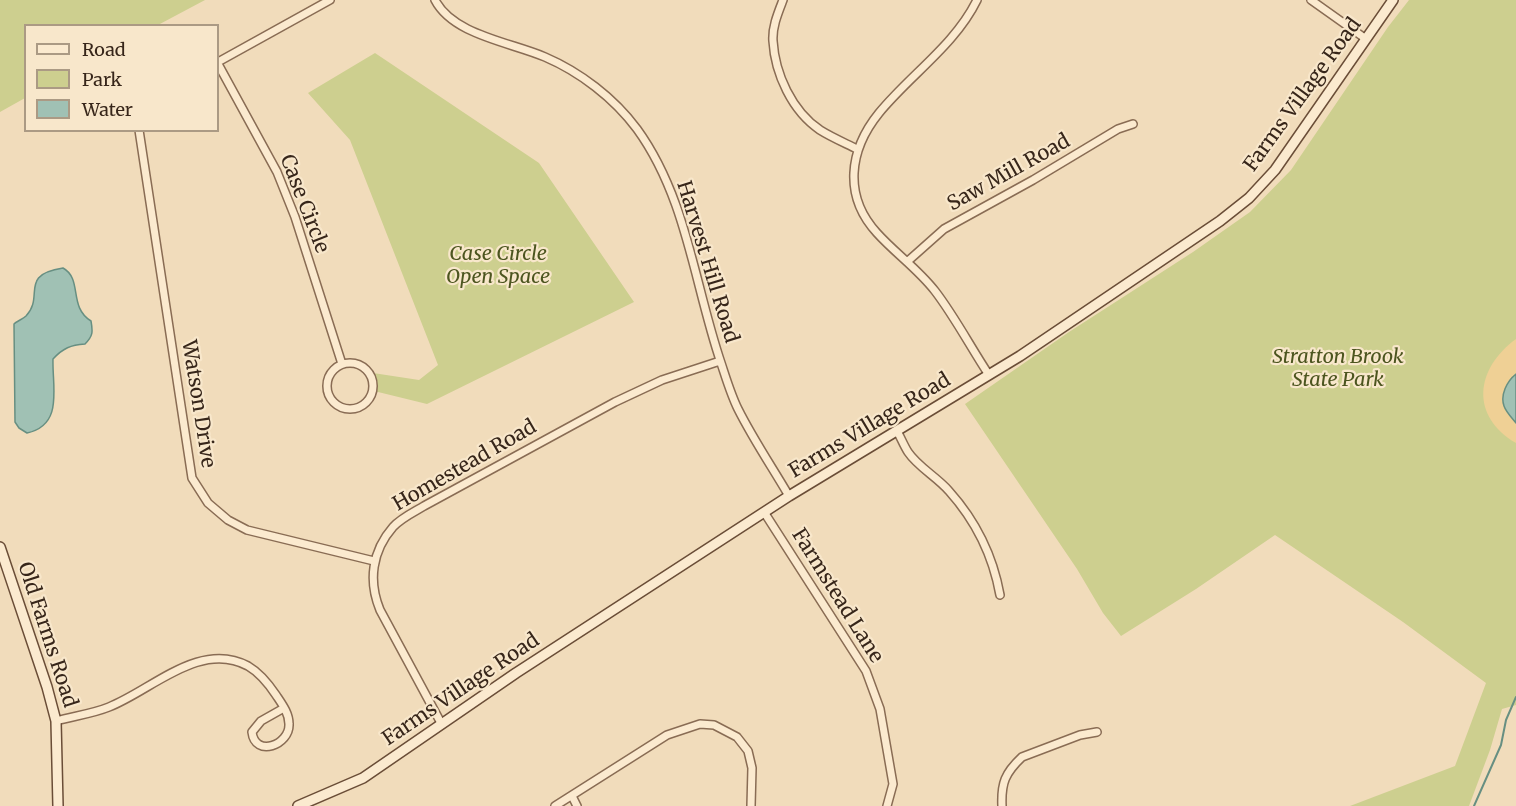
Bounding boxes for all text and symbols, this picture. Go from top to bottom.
street label: Farms Village Road [1239,14,1367,176]
legend [24,24,219,132]
text: Road [82,38,126,61]
text: Park [82,68,122,91]
text: Water [82,98,133,121]
street label: Saw Mill Road [944,129,1074,217]
street label: Case Circle [274,151,334,257]
street label: Harvest Hill Road [671,178,743,346]
park label: Case Circle Open Space [446,242,550,289]
street label: Watson Drive [176,338,220,470]
park label: Stratton Brook State Park [1272,345,1404,392]
street label: Farms Village Road [785,368,955,484]
street label: Homestead Road [389,415,541,517]
street label: Farmstead Lane [786,524,888,668]
street label: Old Farms Road [12,559,82,711]
street label: Farms Village Road [378,629,544,751]

